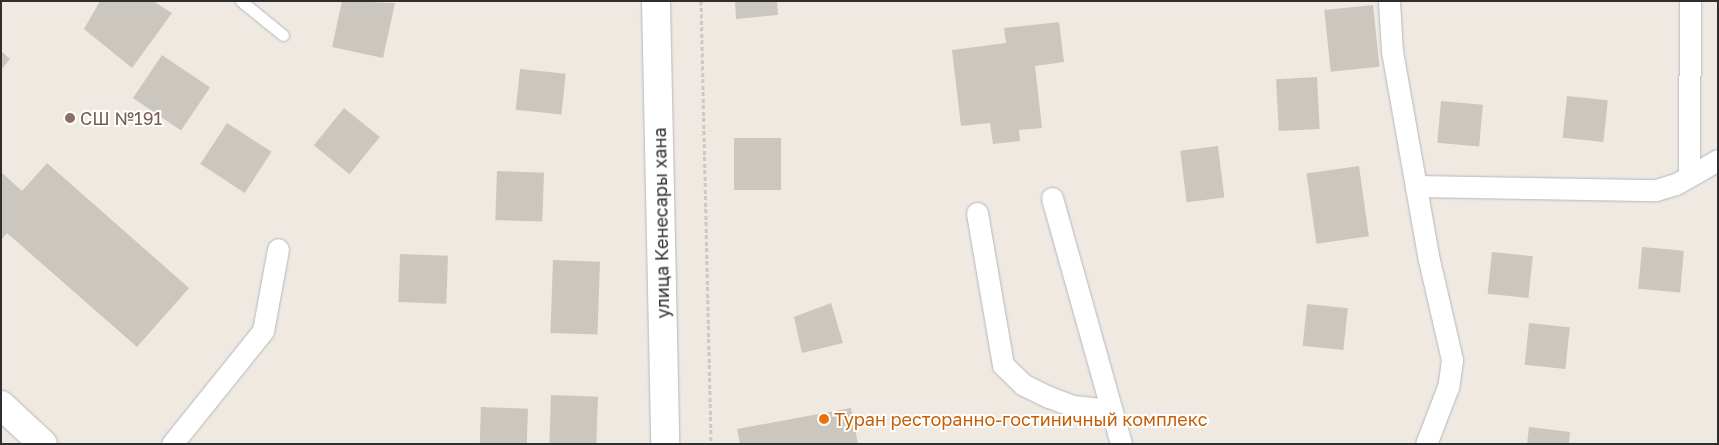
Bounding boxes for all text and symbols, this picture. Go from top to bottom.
place label: СШ №191 [80,107,162,129]
marker: СШ №191 [64,112,76,124]
street label: улица Кенесары хана [649,127,673,319]
place label: Туран ресторанно-гостиничный комплекс [834,408,1207,430]
marker: Туран ресторанно-гостиничный комплекс [818,413,830,425]

